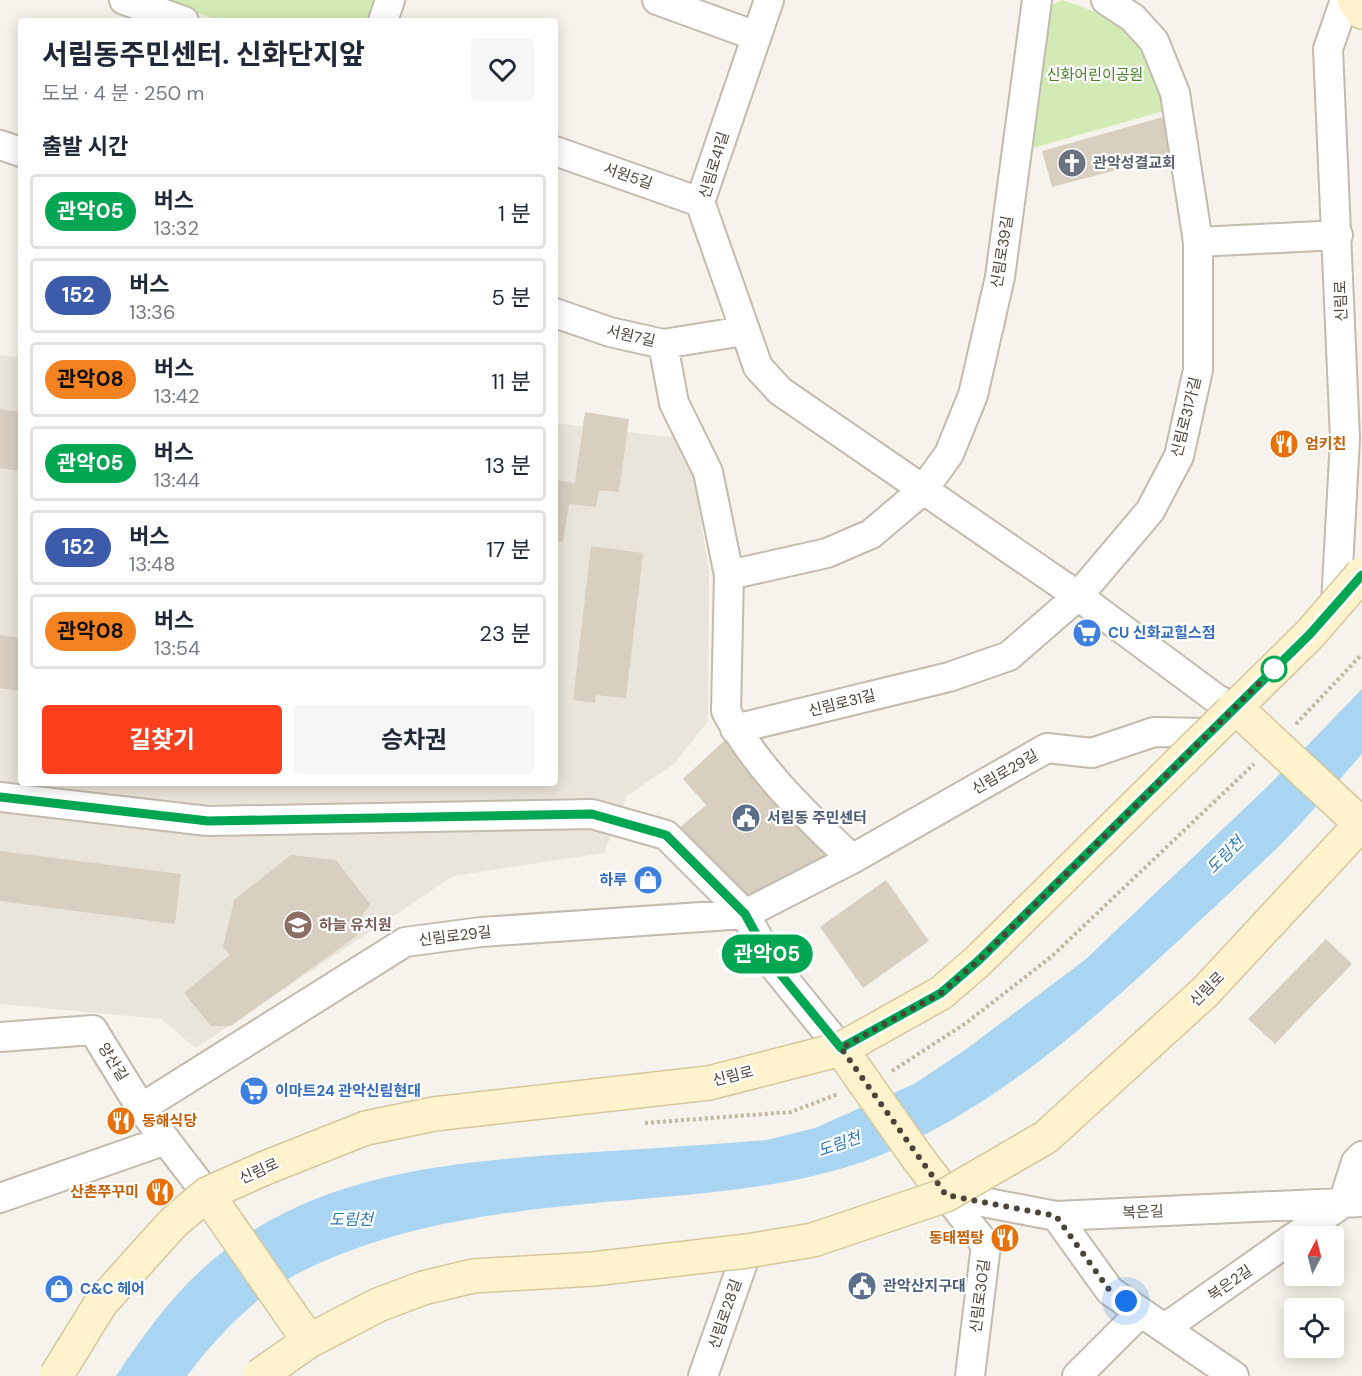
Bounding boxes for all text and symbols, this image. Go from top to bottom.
text: 서림동주민센터. 신화단지앞 [42,36,365,73]
button: heart [471,38,534,101]
park label: 신화어린이공원 [1047,65,1143,85]
text: 도보 · 4 분 · 250 m [42,80,204,106]
street label: 신림로41길 [694,129,734,201]
text: 출발 시간 [42,132,128,161]
church icon: 관악성결교회 [1056,147,1088,179]
place label: 관악성결교회 [1093,153,1176,173]
street label: 서원5길 [601,158,655,194]
text: 버스 [154,186,194,215]
text: 관악05 [57,197,124,225]
text: 1 분 [498,199,531,228]
street label: 신림로39길 [986,214,1018,290]
text: 13:32 [154,215,199,241]
text: 버스 [129,270,169,299]
street label: 신림로 [1330,280,1352,322]
text: 152 [62,281,94,309]
text: 5 분 [491,283,531,312]
text: 13:36 [129,299,175,325]
street label: 서원7길 [605,321,657,351]
text: 버스 [154,354,194,383]
text: 관악08 [57,365,124,393]
text: 11 분 [491,367,531,396]
street label: 신림로31가길 [1166,375,1206,459]
text: 13:42 [154,383,199,409]
restaurant icon: 엄키친 [1268,428,1300,460]
place label: 엄키친 [1305,434,1346,454]
text: 버스 [154,438,194,467]
text: 관악05 [57,449,124,477]
text: 13 분 [485,451,531,480]
text: 13:44 [154,467,200,493]
text: 버스 [129,522,169,551]
text: 152 [62,533,94,561]
text: 17 분 [486,535,531,564]
text: 13:48 [129,551,175,577]
text: 버스 [154,606,194,635]
text: 관악08 [57,617,124,645]
supermarket icon: CU 신화교힐스점 [1071,617,1103,649]
text: 23 분 [479,619,531,648]
place label: CU 신화교힐스점 [1108,623,1216,643]
text: 13:54 [154,635,200,661]
unlabelled marker [1261,656,1287,682]
street label: 신림로31길 [806,685,878,721]
button: 길찾기 [42,705,282,774]
button: 승차권 [294,705,534,774]
street label: 신림로29길 [968,745,1042,799]
public building icon: 서림동 주민센터 [730,802,762,834]
place label: 서림동 주민센터 [767,808,867,828]
water label: 도림천 [1202,830,1250,878]
shop icon: 하루 [632,864,664,896]
place label: 하루 [599,870,627,890]
school or university icon: 하늘 유치원 [282,909,314,941]
place label: 하늘 유치원 [319,915,392,935]
street label: 신림로29길 [417,922,493,950]
line badge: 관악05 [725,934,809,974]
text: 관악05 [734,940,800,968]
street label: 신림로 [1185,967,1229,1011]
street label: 양산길 [94,1039,132,1085]
street label: 신림로 [710,1061,756,1091]
supermarket icon: 이마트24 관악신림현대 [238,1075,270,1107]
place label: 이마트24 관악신림현대 [275,1081,421,1101]
restaurant icon: 동해식당 [105,1105,137,1137]
place label: 동해식당 [142,1111,197,1131]
water label: 도림천 [815,1126,865,1161]
street label: 신림로 [236,1153,282,1189]
restaurant icon: 산촌쭈꾸미 [144,1176,176,1208]
place label: 산촌쭈꾸미 [70,1182,139,1202]
street label: 복은길 [1122,1201,1164,1223]
water label: 도림천 [329,1209,375,1230]
restaurant icon: 동태찜탕 [989,1222,1021,1254]
north arrow [1284,1226,1344,1286]
map controls [1284,1226,1344,1358]
place label: 동태찜탕 [929,1228,984,1248]
street label: 신림로30길 [966,1258,994,1334]
street label: 복은2길 [1204,1260,1256,1306]
public building icon: 관악산지구대 [846,1270,878,1302]
shop icon: C&C 헤어 [43,1273,75,1305]
street label: 신림로28길 [704,1276,746,1352]
place label: 관악산지구대 [883,1276,966,1296]
place label: C&C 헤어 [80,1279,145,1299]
your location [1111,1286,1141,1316]
button: locate [1284,1298,1344,1358]

